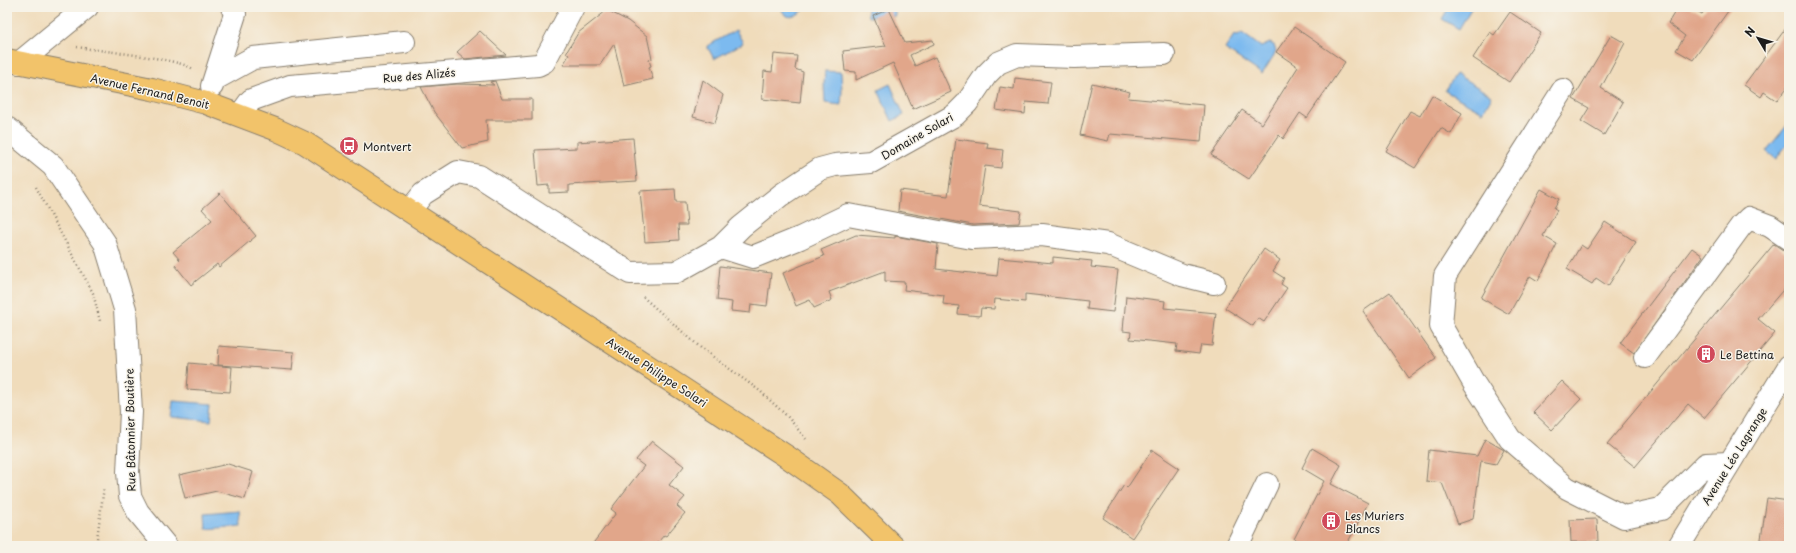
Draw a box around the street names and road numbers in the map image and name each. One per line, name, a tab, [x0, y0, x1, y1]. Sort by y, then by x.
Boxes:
street label: Rue des Alizés	[382, 63, 456, 87]
street label: Avenue Fernand Benoit	[89, 69, 212, 113]
street label: Domaine Solari	[878, 108, 956, 164]
street label: Avenue Philippe Solari	[603, 333, 711, 411]
street label: Rue Bâtonnier Boutière	[120, 368, 140, 492]
street label: Avenue Léo Lagrange	[1697, 404, 1771, 508]

